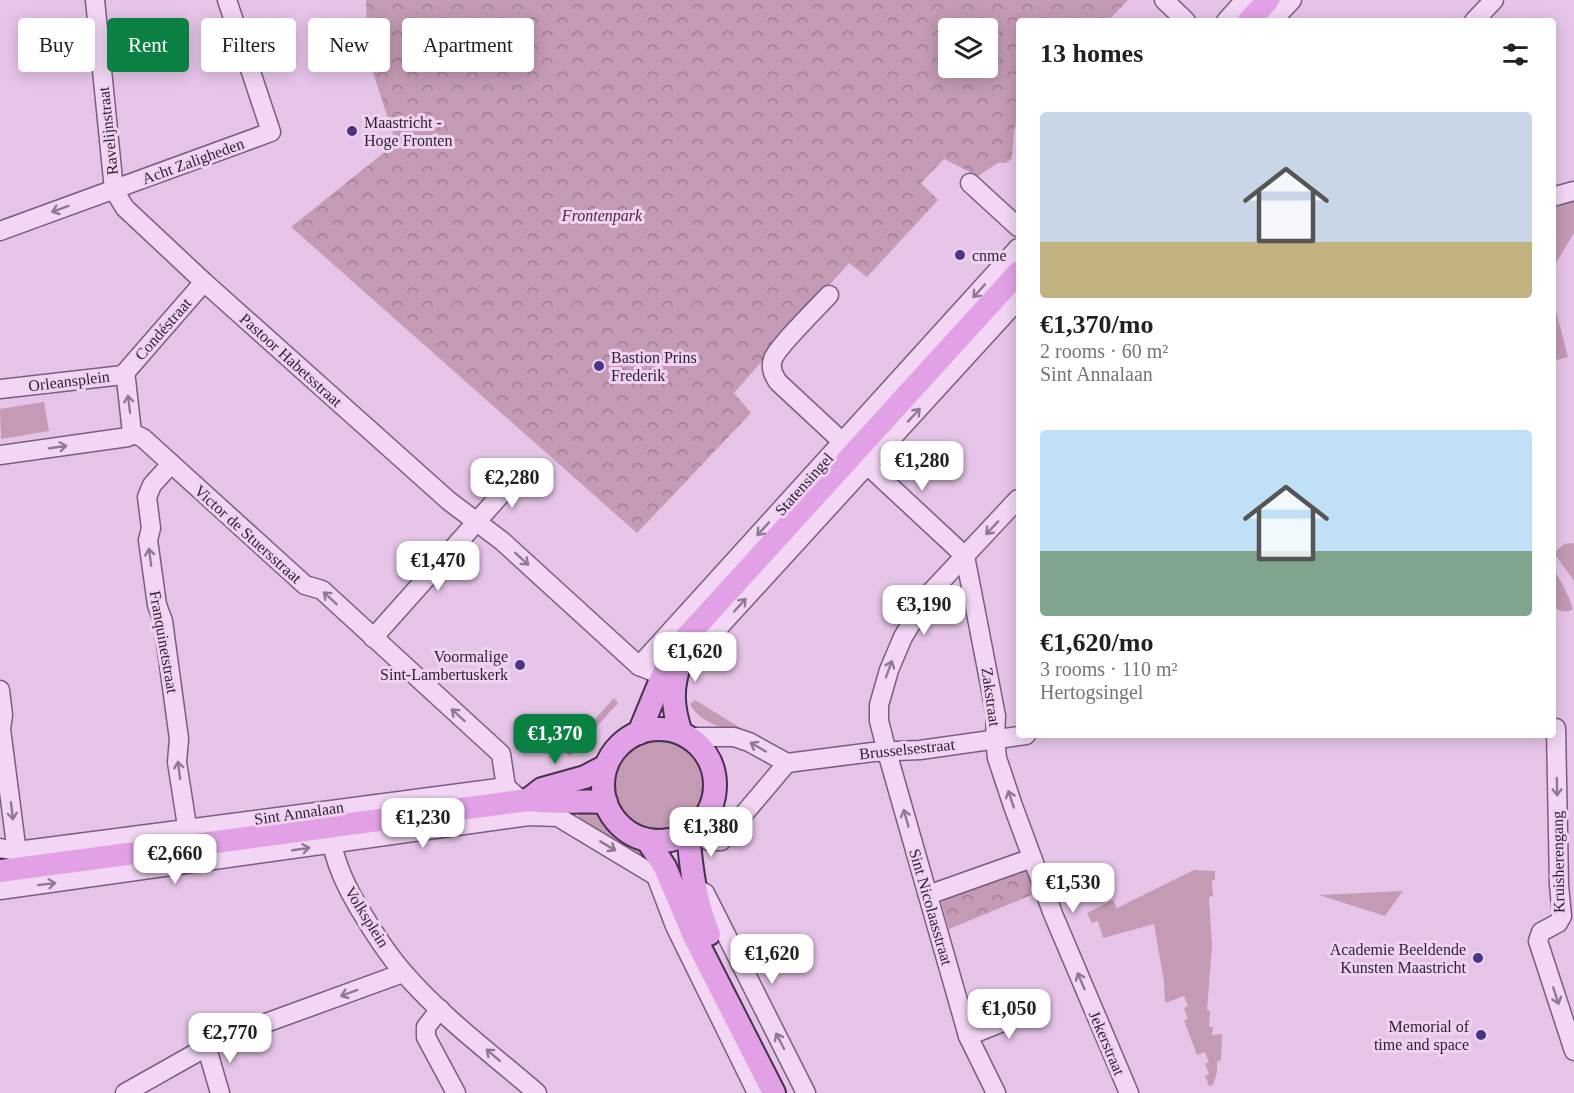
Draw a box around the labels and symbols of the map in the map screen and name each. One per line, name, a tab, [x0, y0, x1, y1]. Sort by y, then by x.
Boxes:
street label: Ravelijnstraat	[95, 85, 122, 176]
place label: Maastricht - Hoge Fronten	[364, 114, 452, 150]
marker: Maastricht - Hoge Fronten	[345, 124, 359, 138]
street label: Acht Zaligheden	[140, 135, 247, 188]
one-way arrow	[51, 205, 70, 216]
park label: Frontenpark	[561, 207, 643, 225]
place label: cnme	[972, 247, 1007, 264]
marker: cnme	[953, 248, 967, 262]
one-way arrow	[972, 284, 986, 299]
street label: Condéstraat	[132, 294, 195, 363]
street label: Pastoor Habetsstraat	[237, 310, 346, 411]
place label: Bastion Prins Frederik	[611, 349, 697, 384]
marker: Bastion Prins Frederik	[592, 359, 606, 373]
street label: Orleansplein	[27, 368, 111, 395]
one-way arrow	[124, 394, 135, 414]
one-way arrow	[907, 407, 921, 422]
pin: €1,280	[873, 441, 971, 492]
one-way arrow	[48, 442, 67, 453]
street label: Statensingel	[772, 449, 838, 519]
pin: €2,280	[463, 458, 561, 509]
street label: Victor de Stuersstraat	[191, 482, 305, 587]
one-way arrow	[985, 520, 999, 535]
one-way arrow	[756, 521, 770, 536]
pin: €1,470	[389, 541, 487, 592]
one-way arrow	[145, 548, 156, 568]
one-way arrow	[514, 552, 529, 566]
pin: €3,190	[875, 585, 973, 636]
street label: Franquinetstraat	[146, 589, 181, 695]
one-way arrow	[323, 591, 338, 605]
one-way arrow	[733, 598, 747, 613]
pin: €1,620	[646, 632, 744, 683]
place label: Voormalige Sint-Lambertuskerk	[380, 648, 508, 683]
marker: Voormalige Sint-Lambertuskerk	[513, 658, 527, 672]
one-way arrow	[885, 660, 896, 679]
street label: Zakstraat	[978, 666, 1004, 728]
one-way arrow	[451, 708, 466, 722]
pin: €1,370	[506, 714, 604, 765]
street label: Brusselsestraat	[858, 735, 956, 762]
one-way arrow	[750, 741, 767, 753]
one-way arrow	[173, 761, 184, 781]
one-way arrow	[1551, 776, 1563, 796]
one-way arrow	[1004, 790, 1015, 809]
street label: Sint Annalaan	[253, 798, 345, 828]
pin: €1,230	[374, 798, 472, 849]
one-way arrow	[7, 800, 18, 820]
pin: €1,380	[662, 807, 760, 858]
one-way arrow	[900, 809, 912, 828]
street label: Kruisherengang	[1549, 811, 1568, 913]
pin: €2,660	[126, 834, 224, 885]
one-way arrow	[599, 841, 616, 853]
one-way arrow	[291, 843, 310, 854]
street label: Sint Nicolaasstraat	[906, 847, 956, 968]
pin: €1,530	[1024, 863, 1122, 914]
one-way arrow	[37, 878, 57, 889]
street label: Volksplein	[341, 884, 392, 951]
pin: €1,620	[723, 934, 821, 985]
place label: Academie Beeldende Kunsten Maastricht	[1330, 941, 1467, 976]
marker: Academie Beeldende Kunsten Maastricht	[1471, 951, 1485, 965]
one-way arrow	[1075, 972, 1086, 991]
one-way arrow	[1551, 986, 1562, 1005]
one-way arrow	[340, 988, 358, 999]
pin: €1,050	[960, 989, 1058, 1040]
street label: Jekerstraat	[1086, 1008, 1128, 1078]
pin: €2,770	[181, 1013, 279, 1064]
place label: Memorial of time and space	[1374, 1018, 1470, 1054]
marker: Memorial of time and space	[1474, 1028, 1488, 1042]
one-way arrow	[773, 1032, 785, 1050]
one-way arrow	[486, 1048, 501, 1062]

